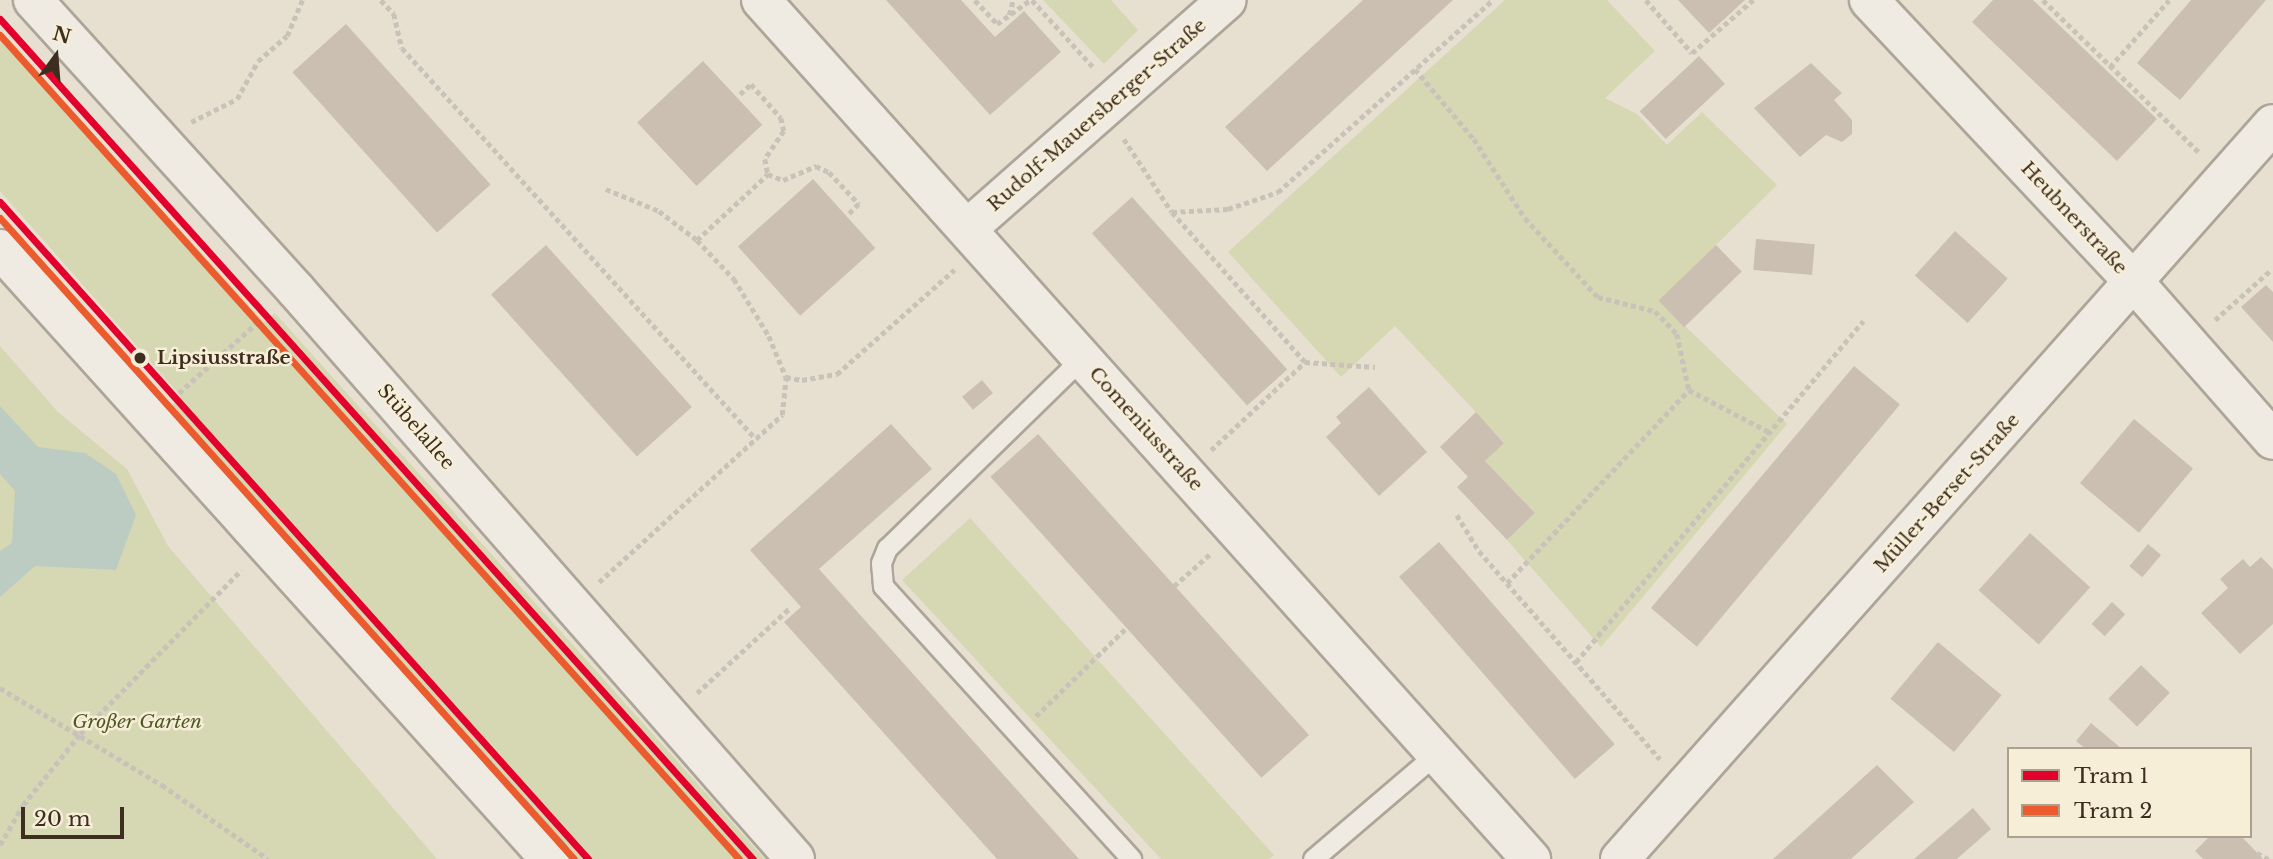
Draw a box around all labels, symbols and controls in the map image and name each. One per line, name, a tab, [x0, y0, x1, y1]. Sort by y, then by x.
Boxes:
street label: Rudolf-Mauersberger-Straße	[983, 14, 1211, 216]
north arrow	[21, 21, 91, 91]
text: N	[50, 22, 74, 49]
street label: Heubnerstraße	[2016, 157, 2132, 279]
marker: Lipsiusstraße	[129, 347, 151, 369]
place label: Lipsiusstraße	[157, 347, 291, 369]
street label: Comeniusstraße	[1084, 362, 1208, 496]
street label: Stübelallee	[373, 379, 459, 475]
street label: Müller-Berset-Straße	[1870, 409, 2024, 577]
park label: Großer Garten	[72, 711, 202, 733]
legend	[2007, 747, 2252, 838]
text: Tram 1	[2074, 763, 2149, 789]
scale bar	[24, 792, 128, 836]
text: Tram 2	[2074, 798, 2153, 824]
text: 20 m	[34, 806, 91, 832]

